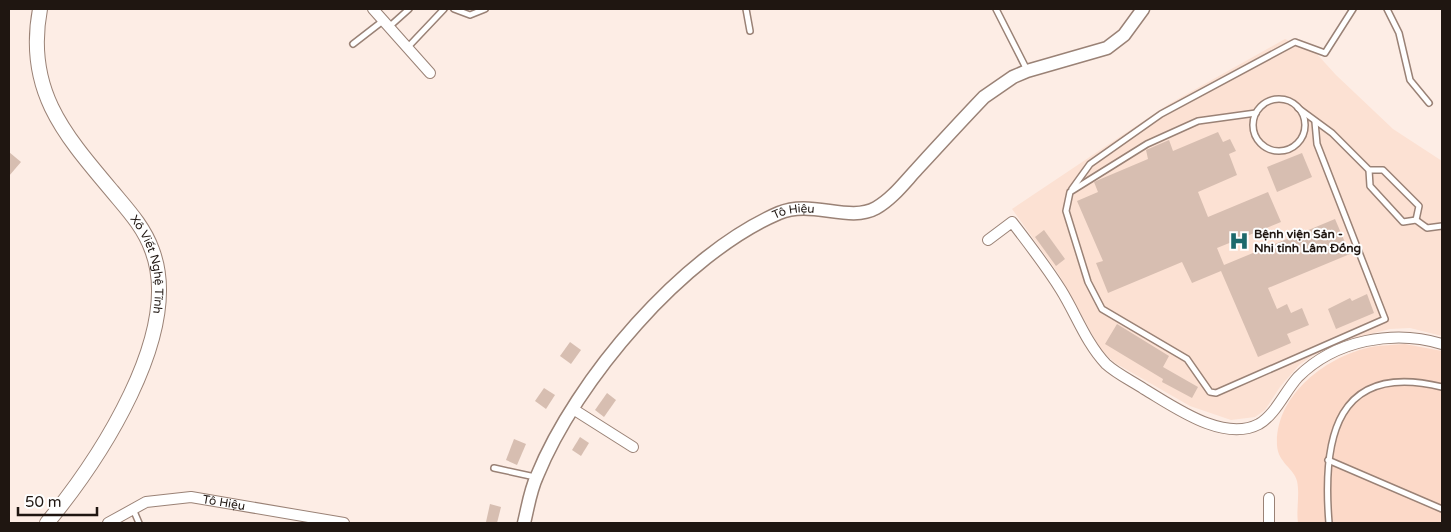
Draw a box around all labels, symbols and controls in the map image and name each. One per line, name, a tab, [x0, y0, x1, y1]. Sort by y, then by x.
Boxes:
street label: Tô Hiệu	[770, 201, 815, 222]
street label: Xô Viết Nghệ Tĩnh	[127, 212, 166, 315]
place label: Bệnh viện Sản - Nhi tỉnh Lâm Đồng	[1254, 227, 1361, 256]
hospital icon: Bệnh viện Sản - Nhi tỉnh Lâm Đồng	[1228, 230, 1250, 252]
scale bar	[18, 484, 96, 516]
street label: Tô Hiệu	[201, 492, 246, 513]
text: 50 m	[25, 493, 62, 511]

